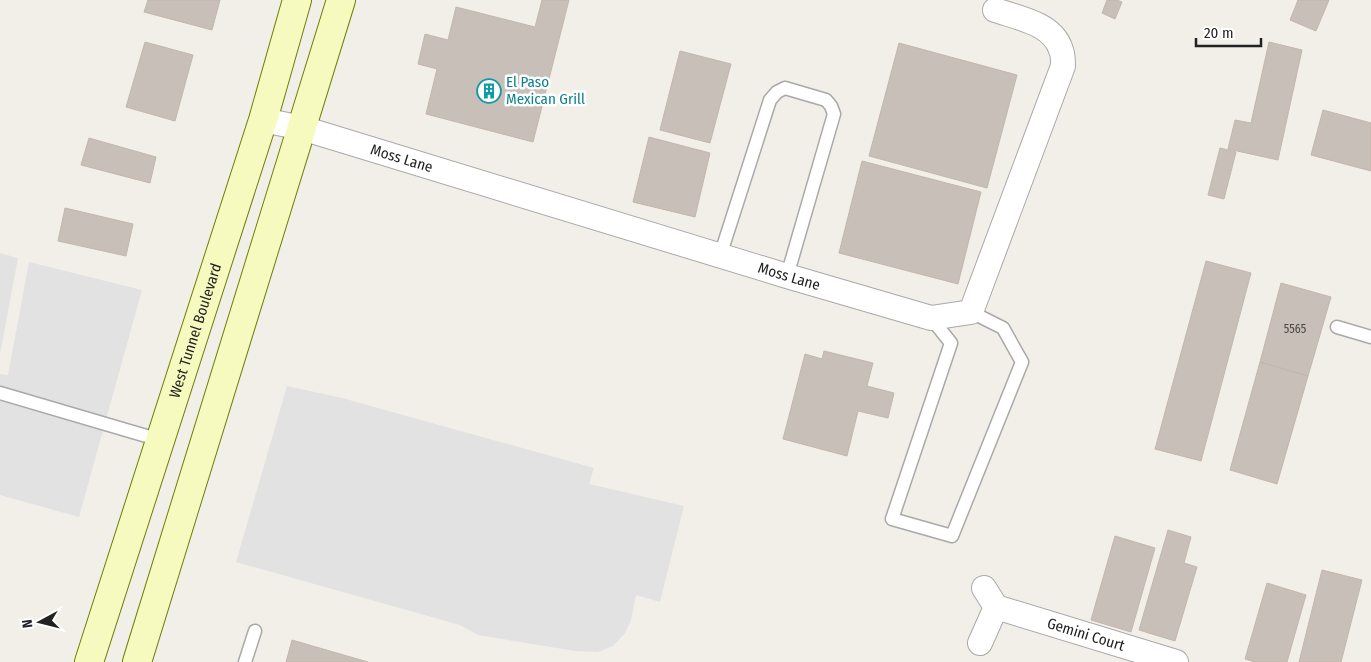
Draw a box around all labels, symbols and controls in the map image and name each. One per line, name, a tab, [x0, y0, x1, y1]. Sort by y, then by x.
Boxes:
scale bar	[1196, 15, 1261, 47]
text: 20 m	[1204, 24, 1234, 42]
place label: El Paso Mexican Grill	[506, 73, 585, 108]
building icon: El Paso Mexican Grill	[476, 78, 502, 104]
street label: Moss Lane	[368, 140, 435, 176]
street label: Moss Lane	[756, 259, 822, 294]
street label: West Tunnel Boulevard	[165, 261, 225, 400]
house number: 5565	[1284, 322, 1307, 336]
north arrow	[15, 597, 65, 647]
street label: Gemini Court	[1045, 614, 1127, 655]
text: N	[19, 618, 37, 629]

